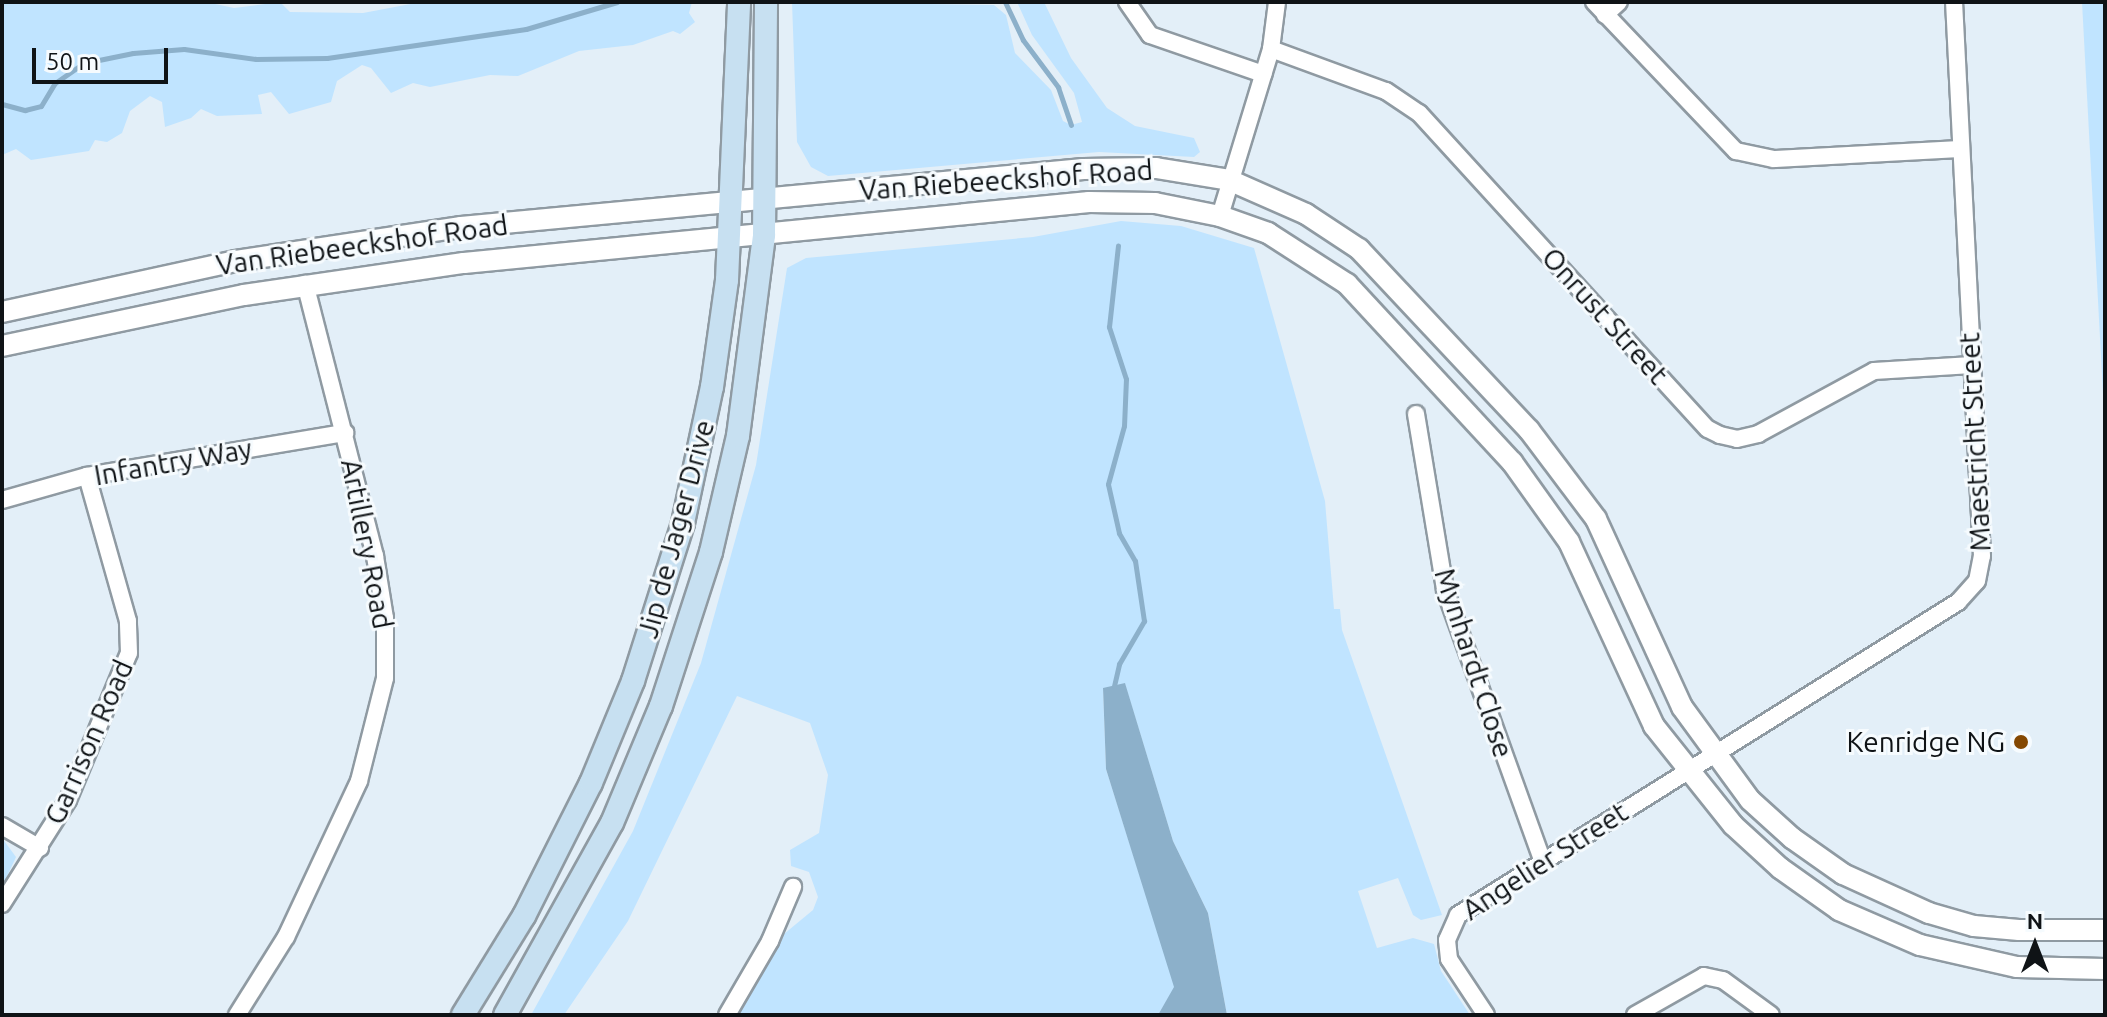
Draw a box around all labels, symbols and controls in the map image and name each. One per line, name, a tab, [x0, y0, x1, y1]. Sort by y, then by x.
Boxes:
scale bar	[36, 32, 172, 82]
text: 50 m	[46, 48, 99, 75]
street label: Van Riebeeckshof Road	[858, 153, 1154, 207]
street label: Van Riebeeckshof Road	[214, 208, 510, 282]
street label: Onrust Street	[1535, 241, 1675, 391]
street label: Maestricht Street	[1952, 332, 1998, 552]
street label: Jip de Jager Drive	[631, 416, 721, 642]
street label: Infantry Way	[92, 432, 254, 492]
street label: Artillery Road	[334, 456, 400, 632]
street label: Mynhardt Close	[1428, 564, 1520, 762]
street label: Garrison Road	[38, 655, 140, 829]
place label: Kenridge NG	[1847, 725, 2005, 759]
marker: Kenridge NG	[2012, 733, 2030, 751]
street label: Angelier Street	[1456, 795, 1634, 927]
north arrow	[1995, 905, 2075, 985]
text: N	[2027, 908, 2043, 933]

